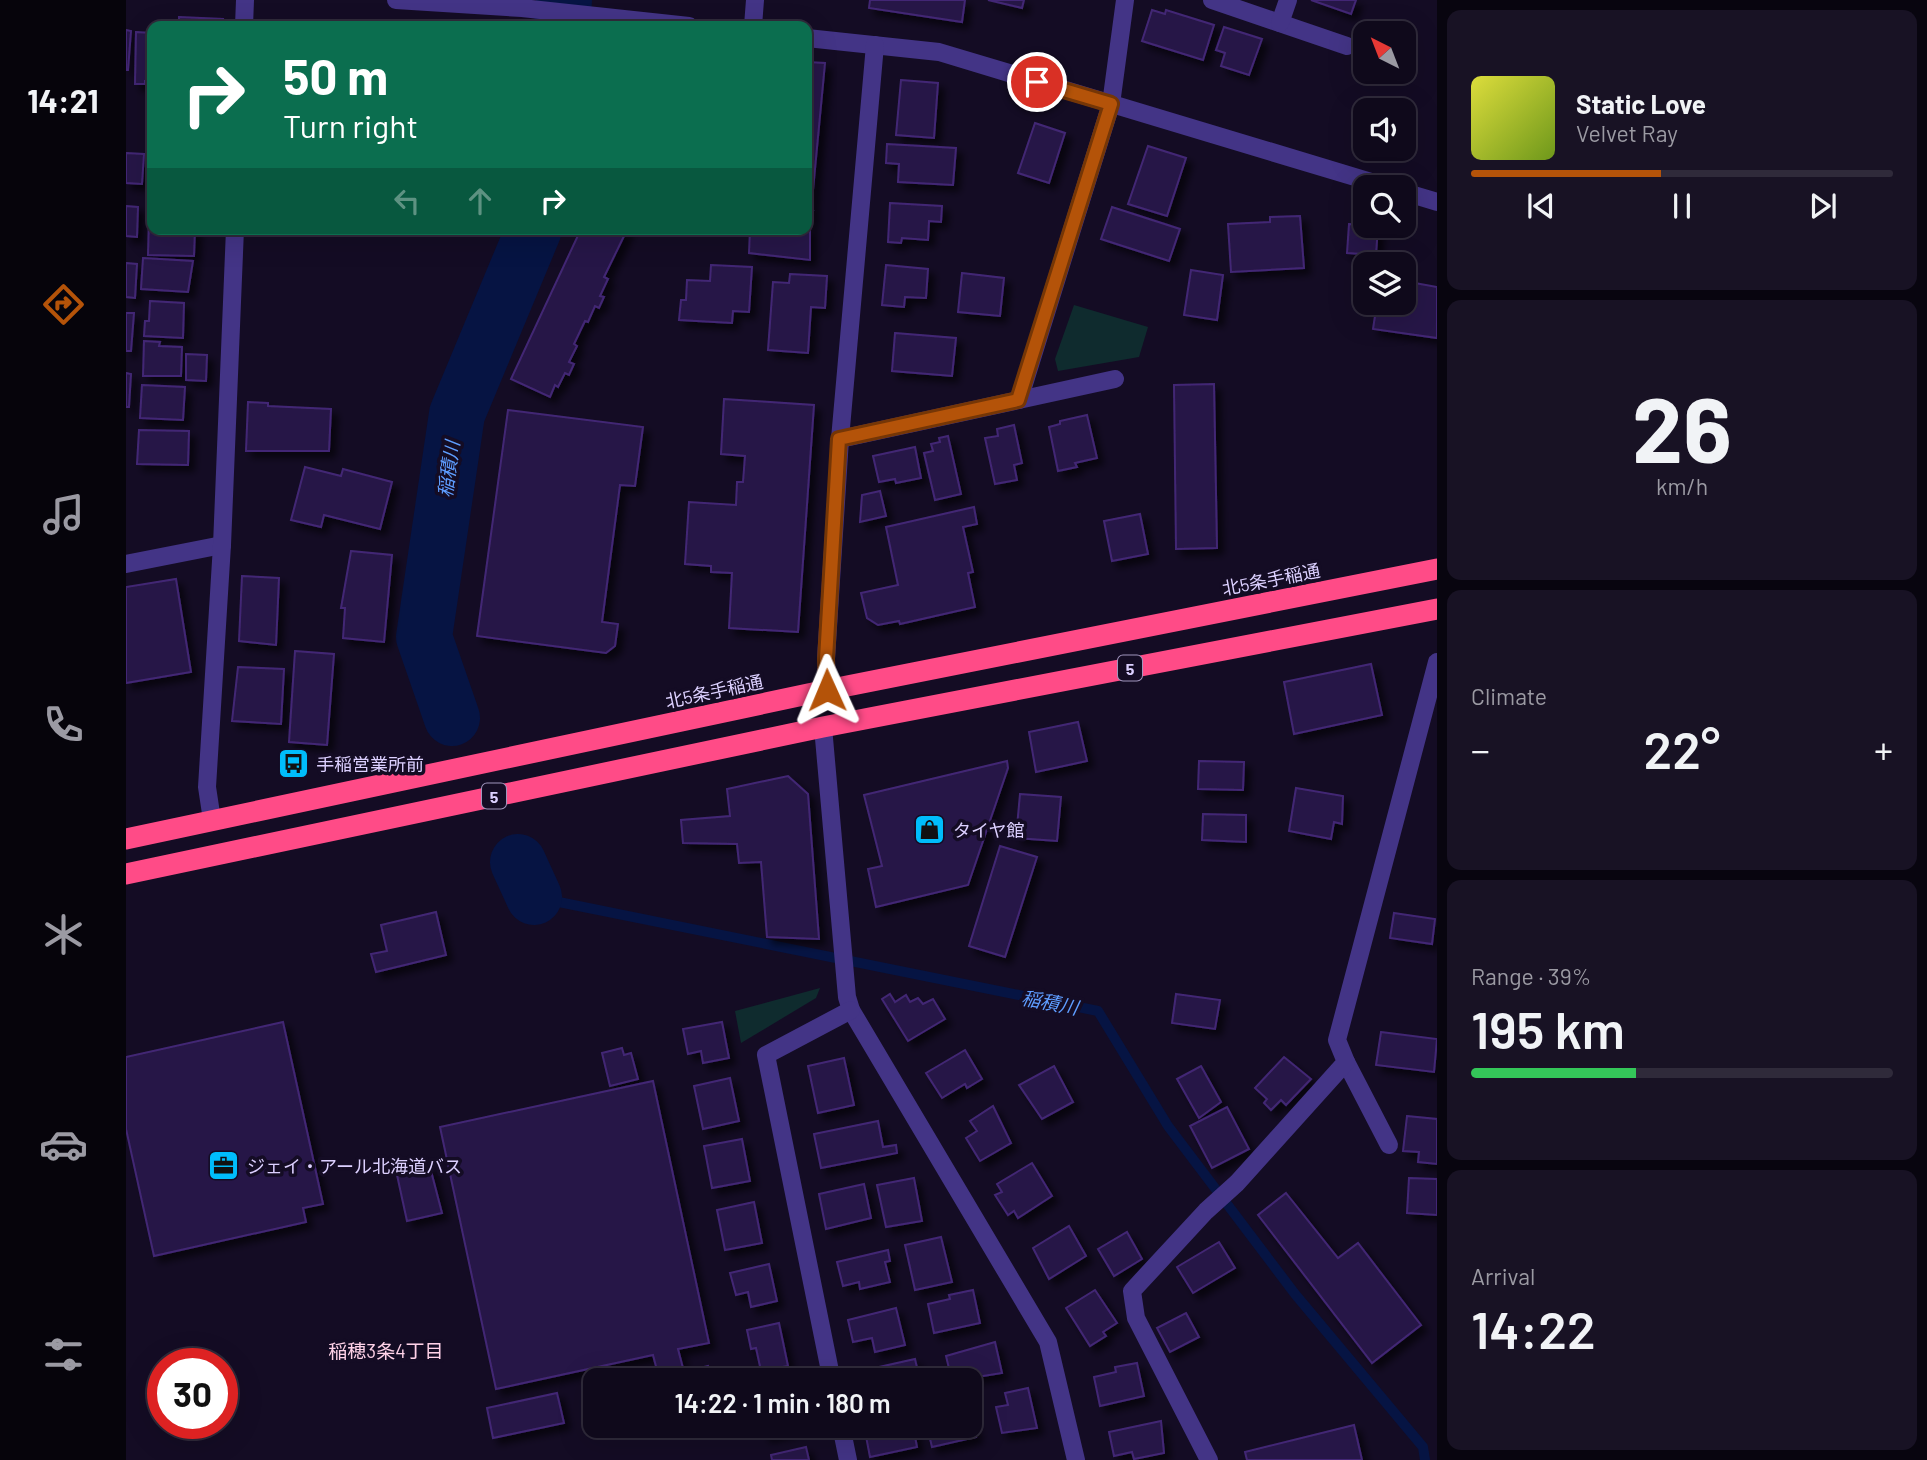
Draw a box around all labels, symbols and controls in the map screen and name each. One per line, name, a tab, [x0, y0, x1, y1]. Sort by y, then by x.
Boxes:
north arrow	[1353, 21, 1416, 84]
map controls	[1353, 21, 1416, 315]
text: 50 m	[283, 46, 388, 105]
icon: right	[168, 49, 259, 140]
pin	[1007, 52, 1067, 112]
icon: arrive	[1018, 63, 1056, 101]
text: 14:21	[27, 81, 99, 119]
text: Static Love	[1576, 88, 1706, 119]
button: sound	[1353, 98, 1416, 161]
text: Turn right	[283, 106, 418, 144]
text: Velvet Ray	[1576, 119, 1678, 147]
button: search	[1353, 175, 1416, 238]
icon: left	[388, 182, 426, 220]
icon: ahead	[461, 182, 499, 220]
icon: right	[534, 182, 572, 220]
icon: previous	[1522, 187, 1560, 225]
icon: pause	[1663, 187, 1701, 225]
icon: next	[1804, 187, 1842, 225]
button: layers	[1353, 252, 1416, 315]
icon: directions	[39, 280, 88, 329]
text: 26	[1632, 372, 1732, 481]
water label: 稲積川	[433, 437, 464, 499]
text: km/h	[1656, 472, 1708, 500]
icon: music	[39, 490, 88, 539]
street label: 北5条手稲通	[1220, 559, 1322, 599]
position arrow	[790, 653, 864, 727]
road number: 5	[1118, 656, 1142, 680]
street label: 北5条手稲通	[663, 670, 765, 712]
text: Climate	[1471, 682, 1547, 710]
icon: phone	[39, 700, 88, 749]
text: 22°	[1644, 717, 1720, 779]
text: −	[1471, 726, 1490, 772]
text: +	[1874, 726, 1893, 772]
bus stop icon: 手稲営業所前	[276, 747, 310, 781]
place label: 手稲営業所前	[316, 753, 424, 775]
road number: 5	[482, 783, 506, 808]
shop icon: タイヤ館	[913, 813, 947, 847]
place label: タイヤ館	[953, 819, 1024, 841]
icon: climate	[39, 910, 88, 959]
text: Range · 39%	[1471, 962, 1591, 990]
water label: 稲積川	[1020, 985, 1082, 1019]
text: 195 km	[1471, 997, 1625, 1059]
icon: car	[39, 1120, 88, 1169]
office icon: ジェイ・アール北海道バス	[207, 1149, 241, 1183]
place label: ジェイ・アール北海道バス	[247, 1155, 462, 1177]
text: Arrival	[1471, 1262, 1535, 1290]
text: 14:22	[1471, 1297, 1596, 1359]
icon: filters	[39, 1330, 88, 1379]
district label: 稲穂3条4丁目	[328, 1339, 444, 1362]
speed limit sign: 30	[147, 1348, 238, 1439]
text: 14:22 · 1 min · 180 m	[674, 1387, 891, 1418]

